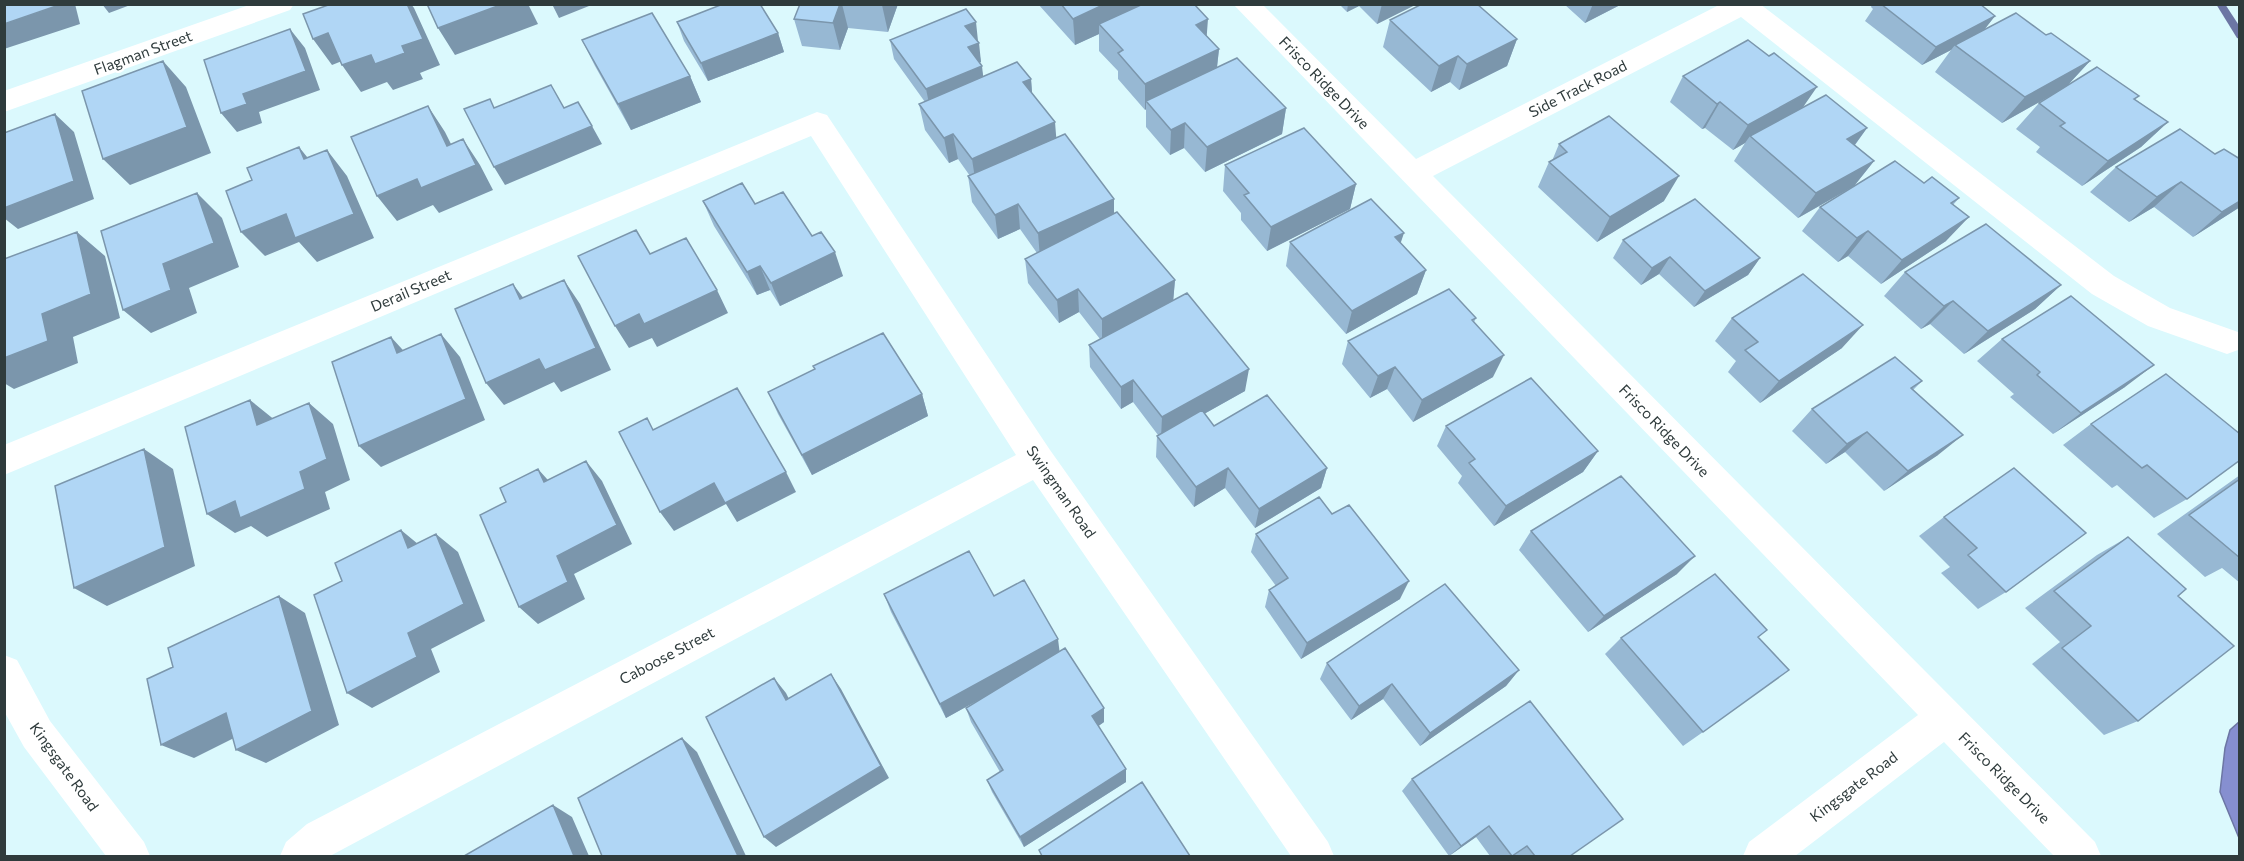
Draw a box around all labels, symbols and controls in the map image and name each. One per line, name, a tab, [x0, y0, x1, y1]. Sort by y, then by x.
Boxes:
street label: Flagman Street	[91, 26, 194, 78]
street label: Frisco Ridge Drive	[1276, 32, 1374, 132]
street label: Side Track Road	[1526, 56, 1630, 121]
street label: Derail Street	[368, 265, 454, 315]
street label: Frisco Ridge Drive	[1616, 380, 1714, 480]
street label: Swingman Road	[1023, 442, 1100, 541]
street label: Caboose Street	[616, 623, 717, 688]
street label: Kingsgate Road	[27, 719, 103, 814]
street label: Frisco Ridge Drive	[1955, 728, 2054, 827]
street label: Kingsgate Road	[1806, 747, 1901, 825]

